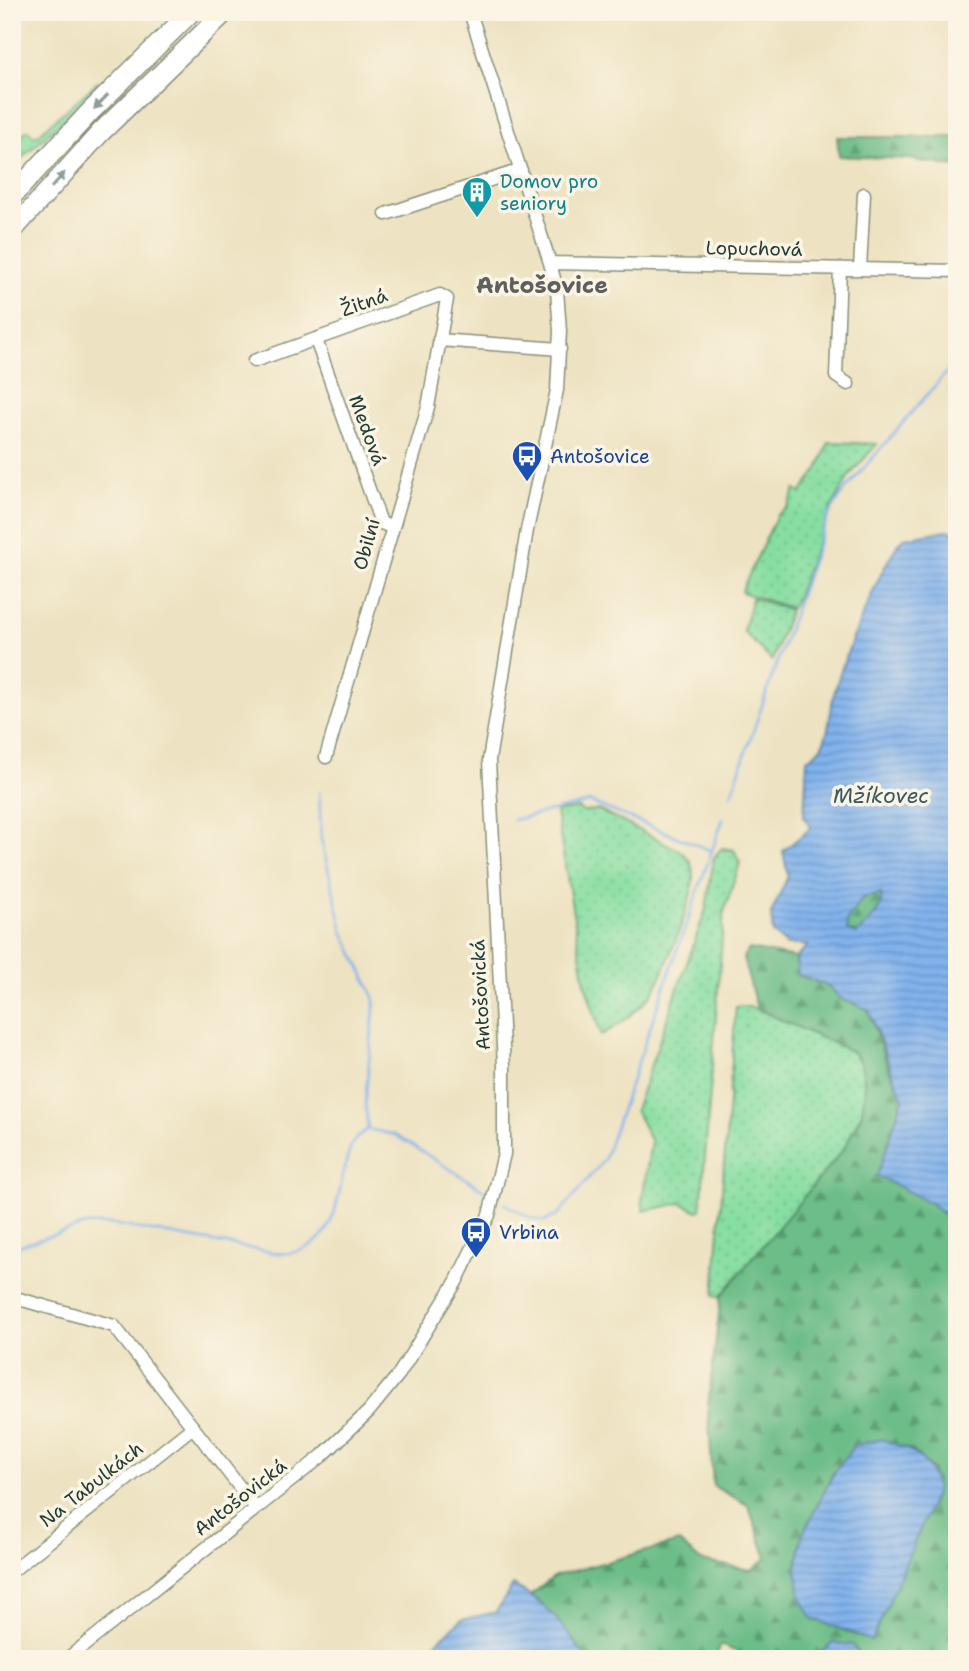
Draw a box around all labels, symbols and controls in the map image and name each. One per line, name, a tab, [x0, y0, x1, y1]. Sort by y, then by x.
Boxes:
one-way arrow	[92, 93, 109, 110]
place label: Domov pro seniory	[500, 169, 598, 216]
one-way arrow	[49, 172, 65, 189]
building icon: Domov pro seniory	[460, 175, 494, 219]
street label: Lopuchová	[705, 235, 803, 262]
district label: Antošovice	[476, 270, 608, 300]
street label: Žitná	[337, 282, 391, 322]
street label: Medová	[343, 391, 392, 469]
bus stop icon: Antošovice	[510, 439, 544, 483]
place label: Antošovice	[550, 444, 650, 469]
street label: Obilní	[347, 515, 386, 573]
water label: Mžíkovec	[833, 782, 929, 810]
street label: Antošovická	[465, 939, 496, 1051]
bus stop icon: Vrbina	[459, 1215, 493, 1259]
place label: Vrbina	[499, 1220, 559, 1245]
street label: Na Tabulkách	[34, 1436, 148, 1533]
street label: Antošovická	[189, 1453, 292, 1541]

